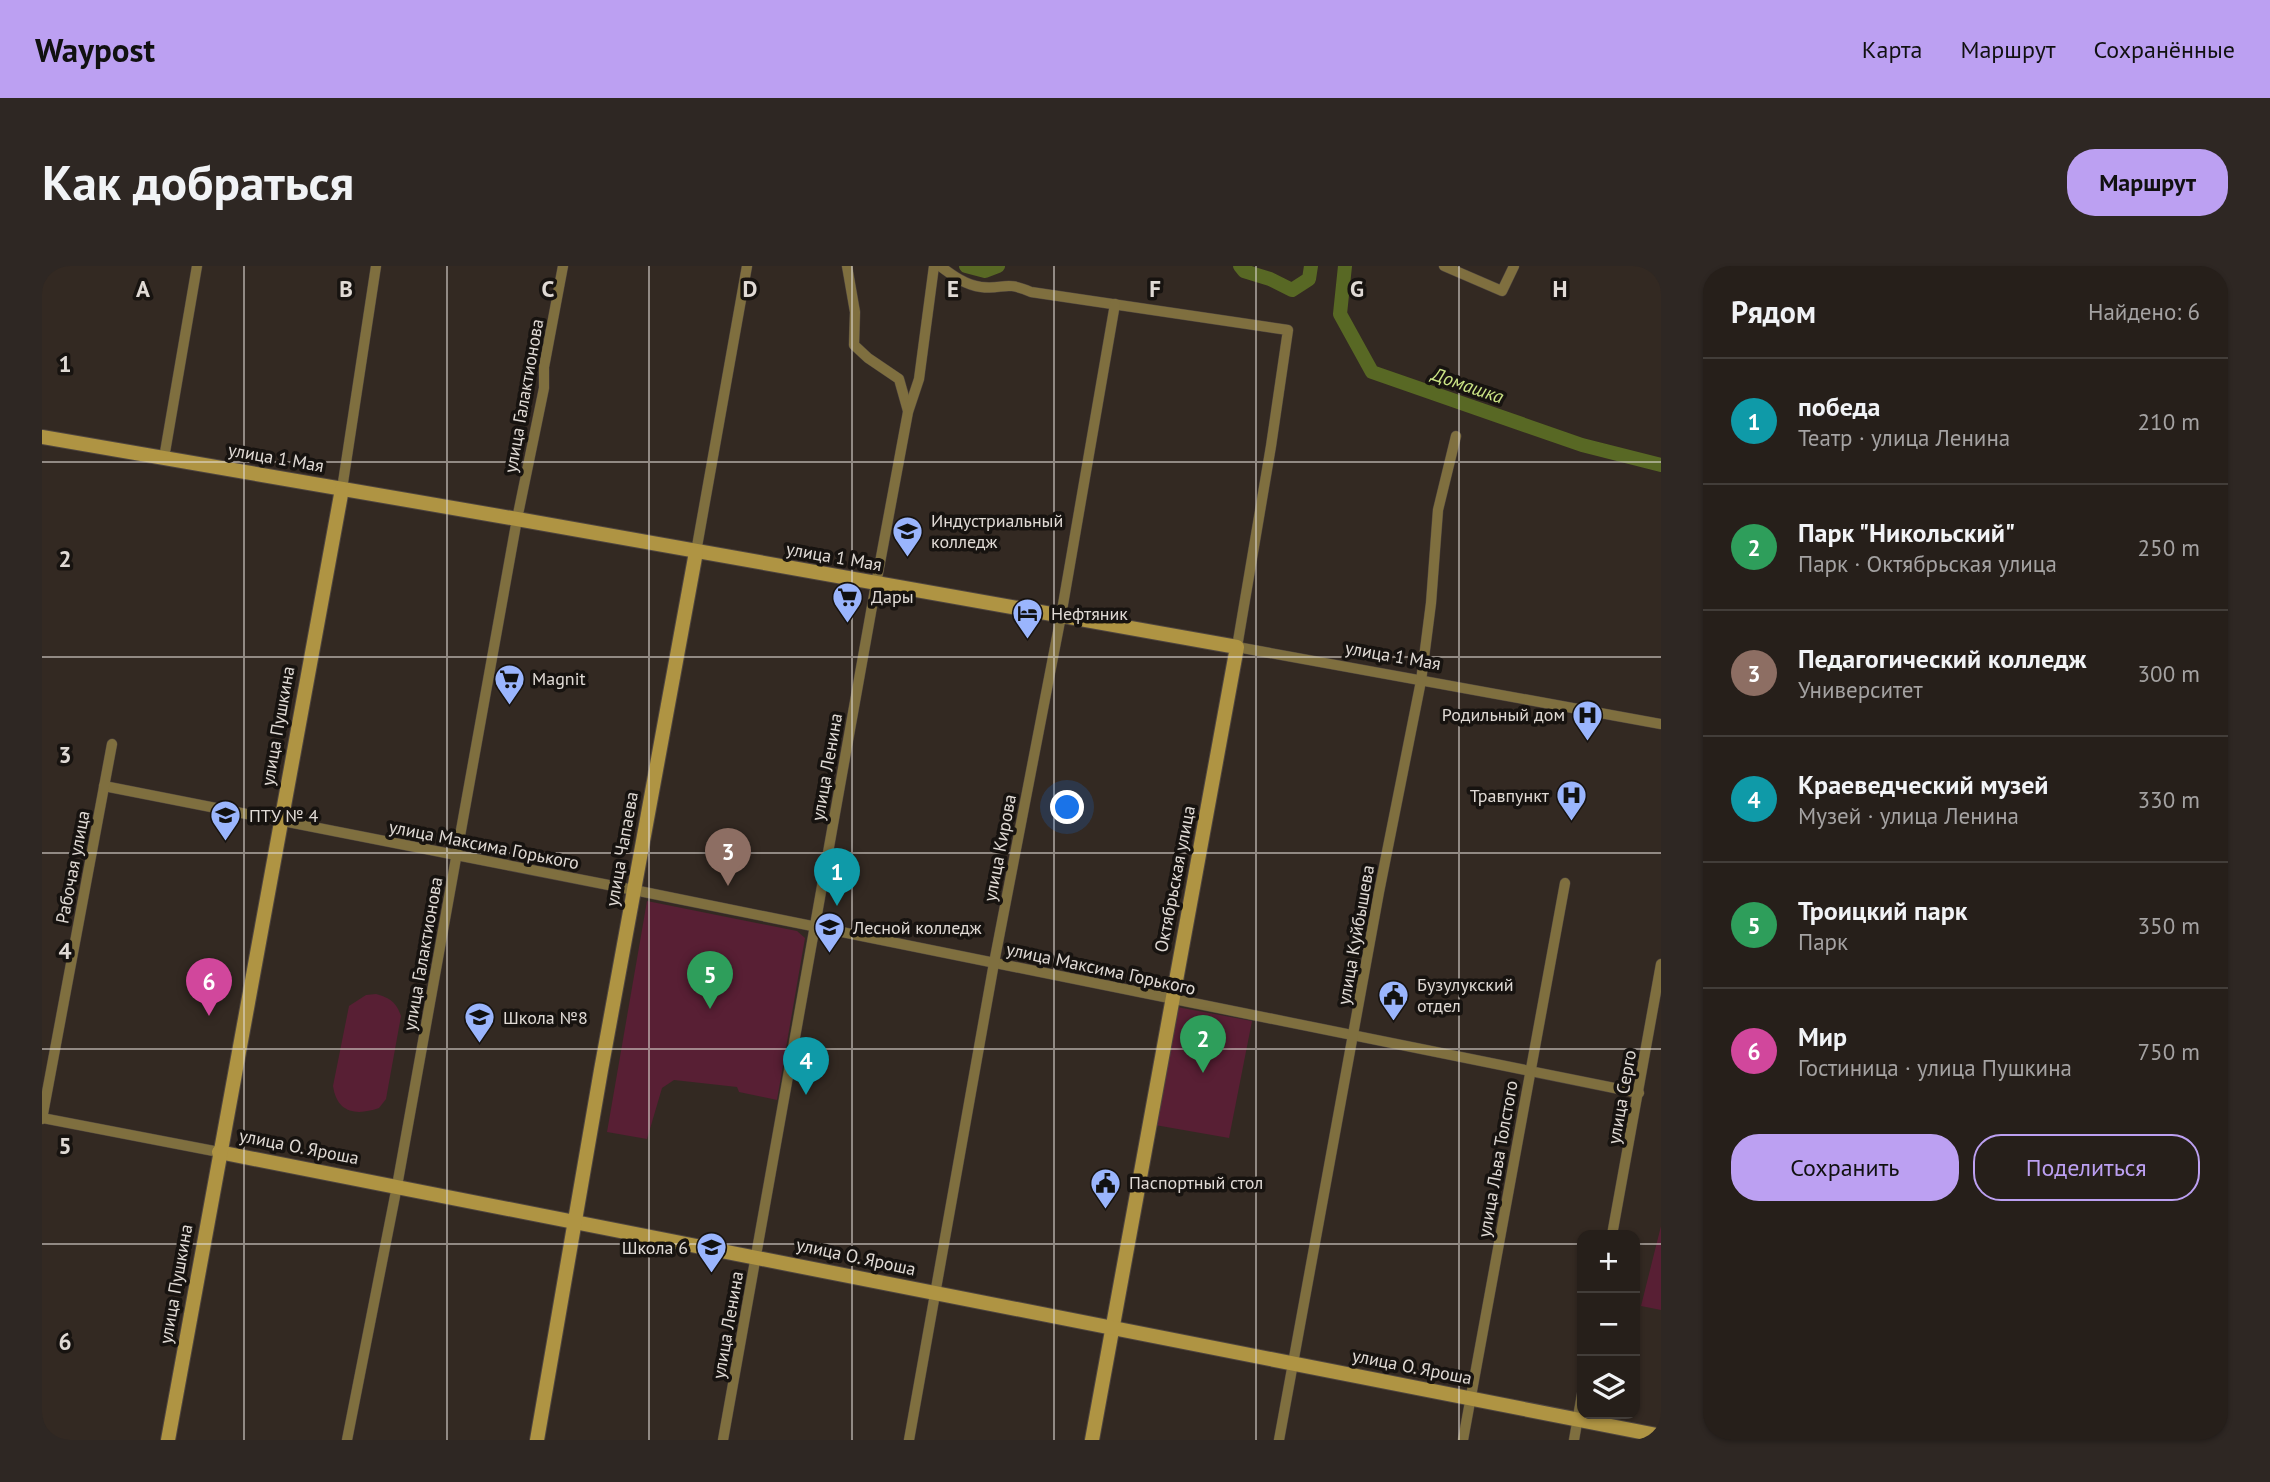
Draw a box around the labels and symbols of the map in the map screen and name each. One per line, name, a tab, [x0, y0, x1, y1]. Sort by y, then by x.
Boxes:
text: A	[136, 274, 150, 303]
text: B	[339, 274, 353, 303]
text: C	[542, 274, 555, 303]
text: D	[743, 274, 757, 303]
text: E	[947, 274, 959, 303]
text: F	[1149, 274, 1161, 303]
text: G	[1350, 274, 1364, 303]
text: H	[1553, 274, 1567, 303]
street label: улица Галактионова	[499, 317, 548, 475]
text: 1	[58, 349, 72, 378]
water label: Домашка	[1427, 361, 1508, 409]
street label: улица 1 Мая	[226, 438, 326, 477]
place label: Индустриальный колледж	[931, 509, 1063, 553]
school or university icon: Индустриальный колледж	[891, 514, 925, 558]
street label: улица 1 Мая	[784, 537, 884, 576]
text: 2	[58, 544, 72, 573]
supermarket icon: Дары	[831, 580, 865, 624]
place label: Дары	[871, 585, 914, 608]
hotel icon: Нефтяник	[1011, 597, 1045, 641]
place label: Нефтяник	[1051, 602, 1128, 625]
street label: улица 1 Мая	[1343, 636, 1443, 675]
supermarket icon: Magnit	[492, 662, 526, 706]
street label: улица Пушкина	[256, 664, 299, 788]
place label: Magnit	[532, 667, 586, 690]
hospital icon: Родильный дом	[1571, 698, 1605, 742]
place label: Родильный дом	[1442, 703, 1565, 726]
street label: улица Ленина	[806, 711, 847, 823]
text: 3	[58, 740, 72, 769]
hospital icon: Травпункт	[1555, 779, 1589, 823]
place label: Травпункт	[1470, 784, 1550, 807]
street label: улица Чапаева	[600, 790, 643, 908]
your location	[1050, 790, 1084, 824]
street label: улица Кирова	[978, 792, 1021, 903]
school or university icon: ПТУ № 4	[209, 799, 243, 843]
place label: ПТУ № 4	[249, 804, 318, 827]
street label: Октябрьская улица	[1149, 804, 1200, 954]
street label: Рабочая улица	[50, 808, 95, 925]
street label: улица Максима Горького	[387, 815, 581, 874]
pin: 3	[705, 828, 751, 886]
pin: 1	[814, 848, 860, 906]
street label: улица Куйбышева	[1332, 863, 1379, 1007]
street label: улица Галактионова	[398, 875, 447, 1033]
school or university icon: Лесной колледж	[813, 911, 847, 955]
place label: Лесной колледж	[852, 916, 982, 939]
text: 4	[58, 936, 72, 965]
street label: улица Максима Горького	[1004, 937, 1198, 1000]
pin: 5	[687, 951, 733, 1009]
pin: 6	[186, 958, 232, 1016]
place label: Бузулукский отдел	[1417, 973, 1514, 1017]
public building icon: Бузулукский отдел	[1377, 978, 1411, 1022]
school or university icon: Школа №8	[463, 1001, 497, 1045]
place label: Школа №8	[503, 1006, 588, 1029]
pin: 2	[1180, 1015, 1226, 1073]
pin: 4	[783, 1037, 829, 1095]
street label: улица Серго	[1602, 1048, 1641, 1146]
street label: улица Льва Толстого	[1472, 1079, 1523, 1239]
street label: улица О. Яроша	[237, 1124, 361, 1169]
text: 5	[58, 1131, 72, 1160]
public building icon: Паспортный стол	[1089, 1166, 1123, 1210]
place label: Паспортный стол	[1129, 1171, 1263, 1194]
street label: улица Пушкина	[154, 1222, 197, 1346]
school or university icon: Школа 6	[694, 1231, 728, 1275]
street label: улица О. Яроша	[794, 1233, 918, 1280]
place label: Школа 6	[622, 1236, 688, 1259]
street label: улица Ленина	[707, 1269, 748, 1381]
text: 6	[58, 1327, 72, 1356]
street label: улица О. Яроша	[1350, 1344, 1474, 1389]

